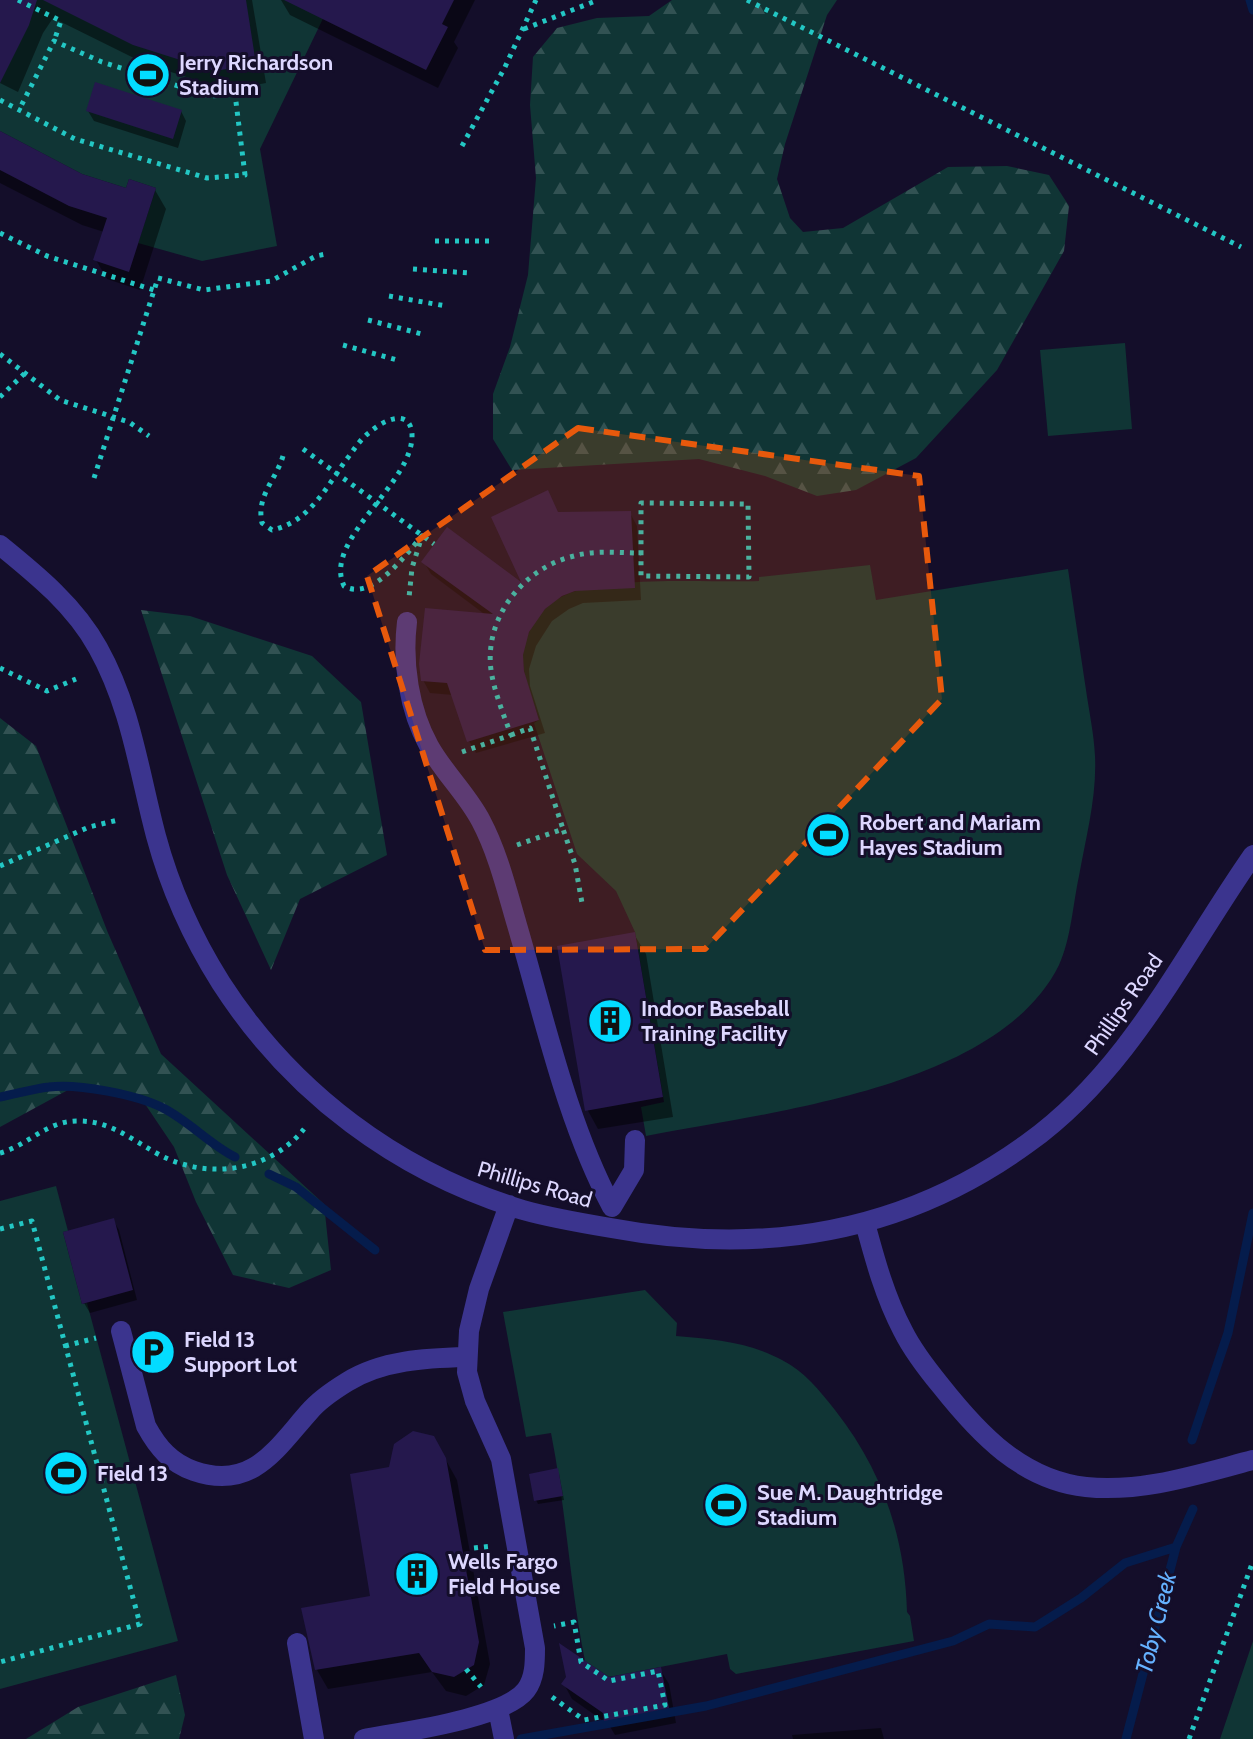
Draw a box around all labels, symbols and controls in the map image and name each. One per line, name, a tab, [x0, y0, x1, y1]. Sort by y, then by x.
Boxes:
place label: Jerry Richardson Stadium	[178, 49, 333, 101]
sports icon: Jerry Richardson Stadium	[124, 51, 172, 99]
place label: Robert and Mariam Hayes Stadium	[859, 809, 1041, 861]
sports icon: Robert and Mariam Hayes Stadium	[804, 811, 852, 859]
street label: Phillips Road	[1078, 948, 1168, 1060]
place label: Indoor Baseball Training Facility	[641, 995, 790, 1047]
building icon: Indoor Baseball Training Facility	[586, 997, 634, 1045]
street label: Phillips Road	[474, 1155, 595, 1214]
place label: Field 13 Support Lot	[184, 1326, 298, 1378]
parking icon: Field 13 Support Lot	[129, 1328, 177, 1376]
sports icon: Field 13	[42, 1449, 90, 1497]
place label: Field 13	[97, 1460, 168, 1487]
place label: Sue M. Daughtridge Stadium	[757, 1479, 943, 1531]
sports icon: Sue M. Daughtridge Stadium	[702, 1481, 750, 1529]
place label: Wells Fargo Field House	[448, 1548, 560, 1600]
building icon: Wells Fargo Field House	[393, 1550, 441, 1598]
water label: Toby Creek	[1129, 1568, 1182, 1677]

